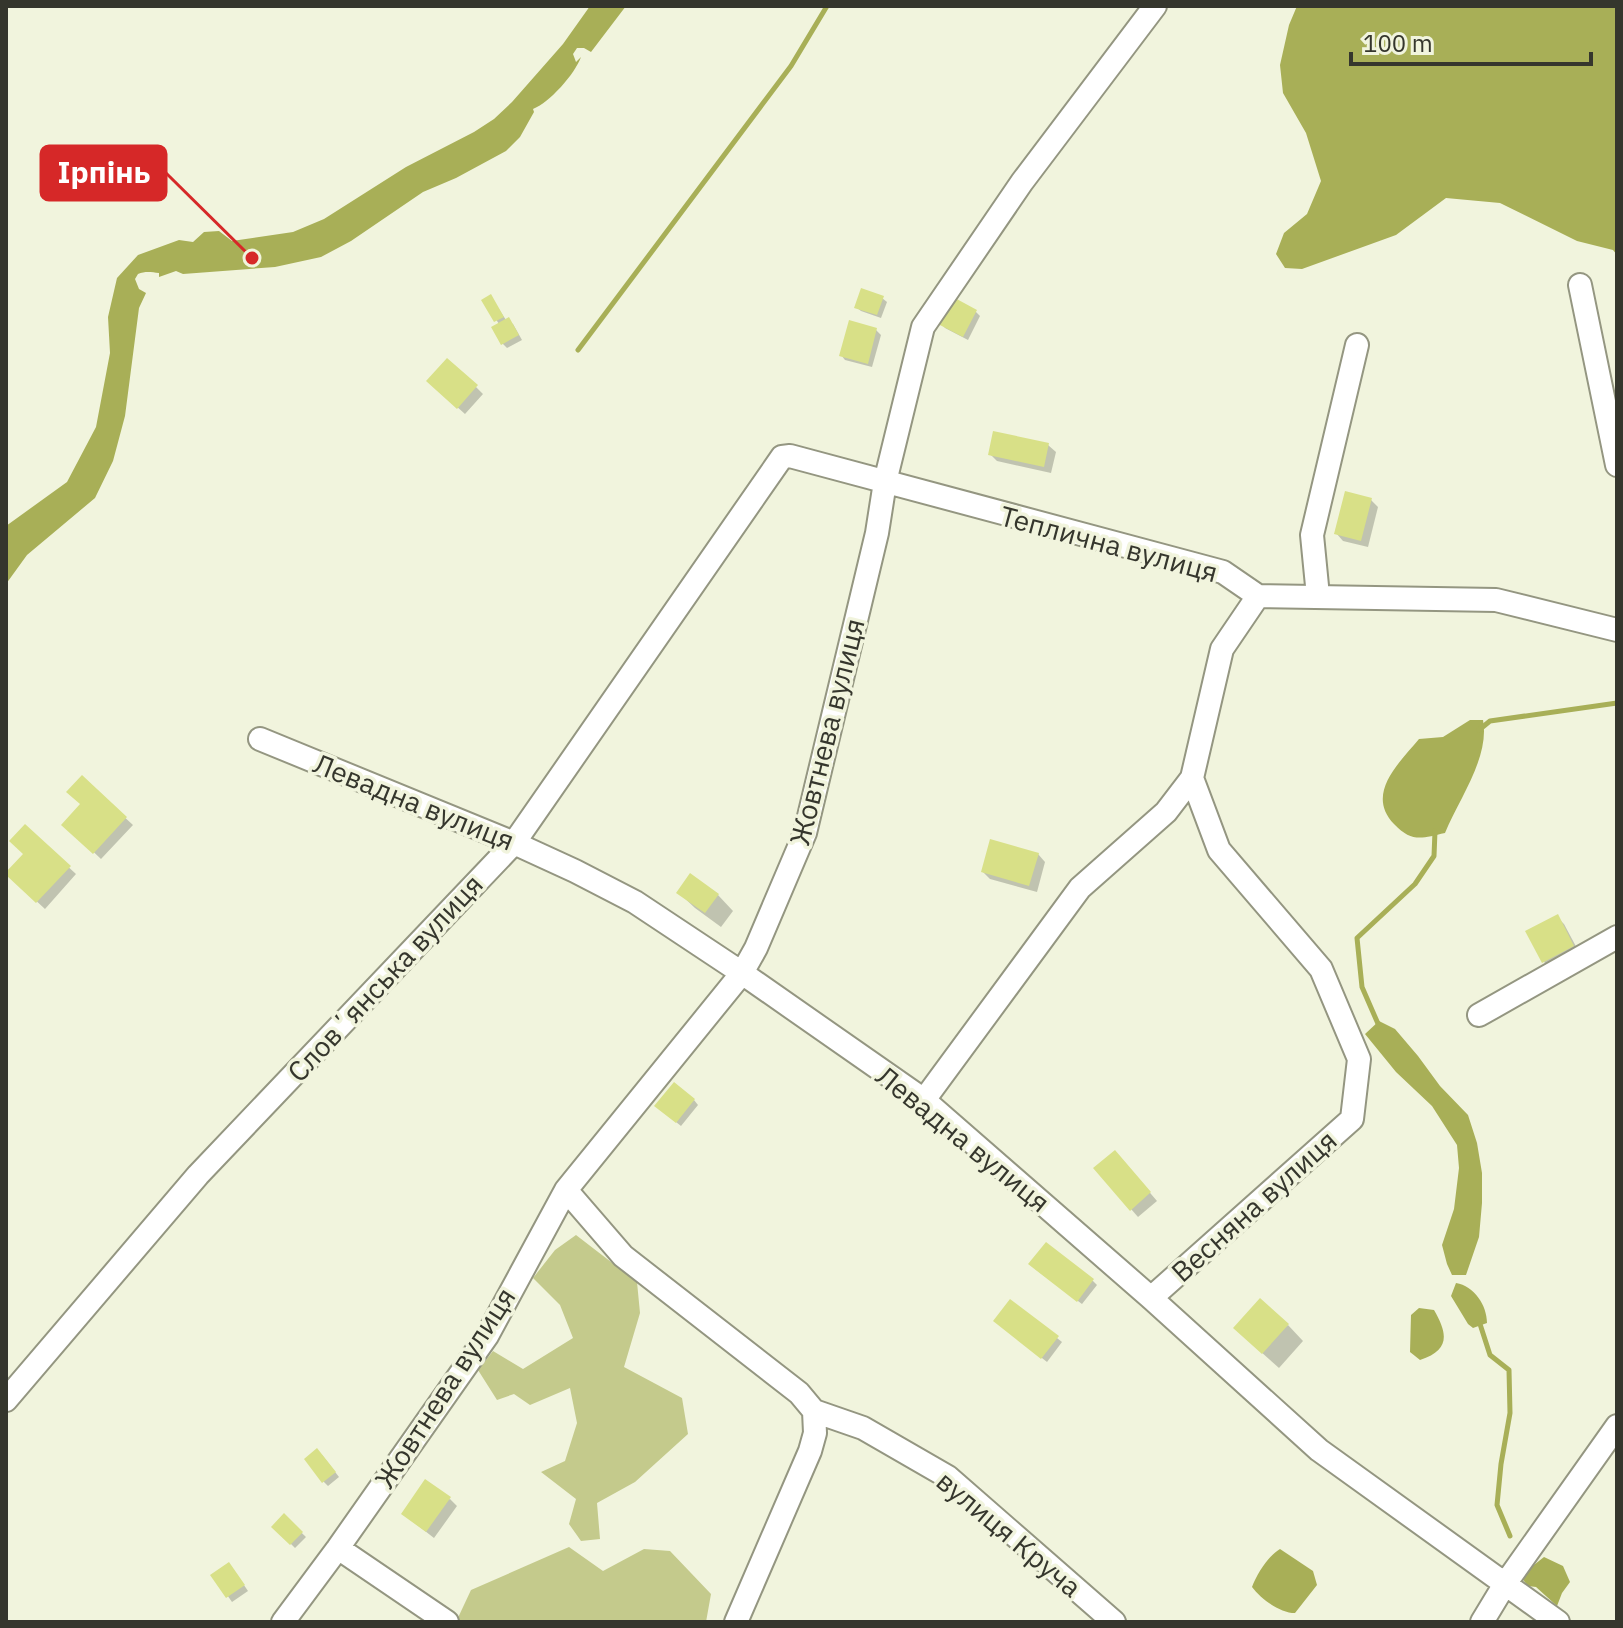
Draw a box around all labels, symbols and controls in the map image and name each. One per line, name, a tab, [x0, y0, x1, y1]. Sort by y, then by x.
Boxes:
scale bar	[1351, 16, 1591, 66]
text: 100 m	[1363, 27, 1433, 59]
callout: Ірпінь	[41, 146, 166, 200]
text: Ірпінь	[58, 152, 151, 191]
street label: Теплична вулиця	[996, 497, 1222, 590]
street label: Жовтнева вулиця	[780, 614, 873, 849]
street label: Левадна вулиця	[308, 744, 520, 859]
street label: Словʼянська вулиця	[279, 866, 491, 1089]
street label: Левадна вулиця	[869, 1057, 1058, 1220]
street label: Весняна вулиця	[1163, 1122, 1344, 1290]
street label: Жовтнева вулиця	[366, 1280, 523, 1495]
street label: вулиця Круча	[929, 1462, 1090, 1605]

